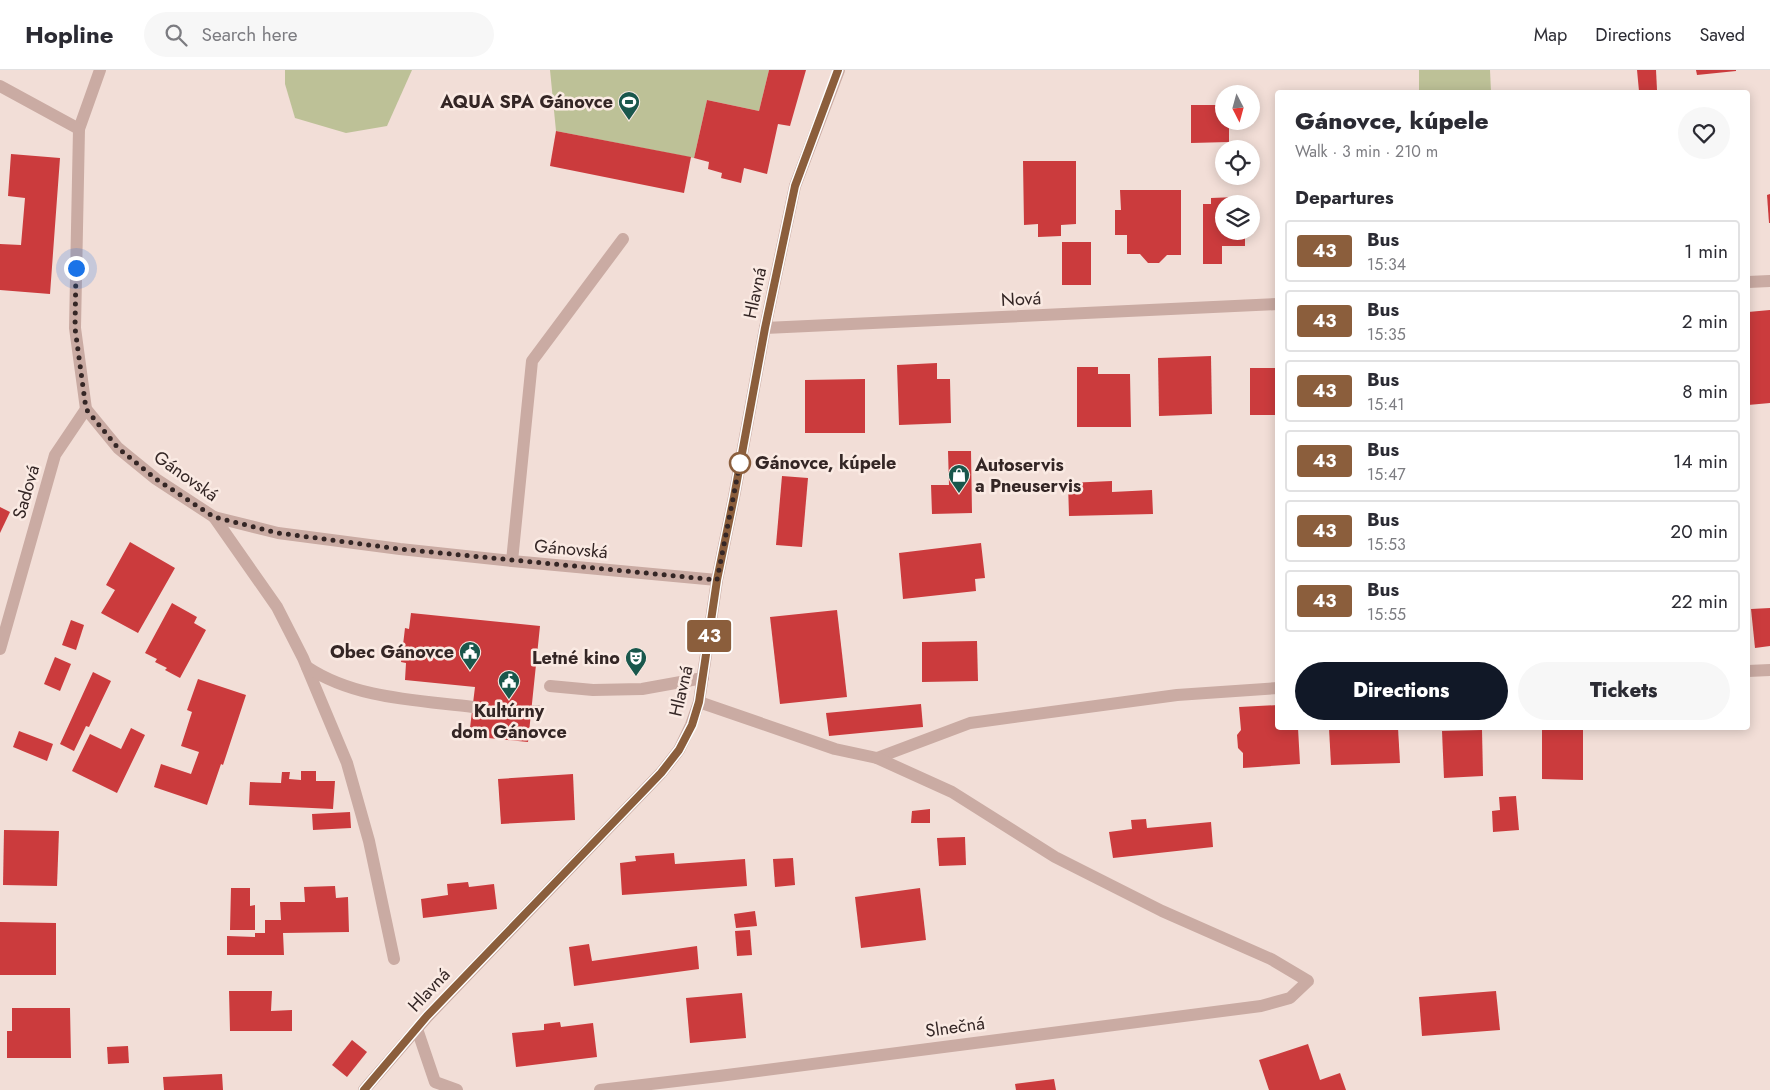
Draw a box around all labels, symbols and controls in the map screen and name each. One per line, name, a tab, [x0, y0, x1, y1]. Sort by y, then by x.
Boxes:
search box	[144, 12, 494, 57]
text: Hopline	[25, 17, 114, 52]
icon: search	[162, 21, 190, 49]
text: Search here	[202, 21, 298, 48]
text: Map	[1534, 22, 1567, 48]
text: Directions	[1595, 22, 1671, 48]
text: Saved	[1699, 22, 1745, 48]
north arrow	[1215, 85, 1260, 130]
map controls	[1215, 85, 1260, 240]
place label: AQUA SPA Gánovce	[439, 89, 613, 115]
sports icon: AQUA SPA Gánovce	[617, 90, 641, 121]
text: Gánovce, kúpele	[1295, 103, 1489, 138]
button: heart	[1678, 107, 1730, 159]
button: locate	[1215, 140, 1260, 185]
text: Walk · 3 min · 210 m	[1295, 140, 1438, 163]
text: Departures	[1295, 184, 1394, 211]
button: layers	[1215, 195, 1260, 240]
text: Bus	[1367, 226, 1399, 253]
text: 43	[1313, 238, 1336, 264]
text: 1 min	[1684, 238, 1728, 265]
text: 15:34	[1367, 253, 1406, 276]
your location	[64, 256, 89, 281]
street label: Hlavná	[737, 265, 773, 321]
street label: Nová	[1000, 285, 1042, 313]
text: Bus	[1367, 296, 1399, 323]
text: 43	[1313, 308, 1336, 334]
text: 2 min	[1682, 308, 1728, 335]
text: 15:35	[1367, 323, 1406, 346]
text: Bus	[1367, 366, 1399, 393]
text: 43	[1313, 378, 1336, 404]
text: 8 min	[1682, 378, 1728, 405]
text: 15:41	[1367, 393, 1405, 416]
text: Bus	[1367, 436, 1399, 463]
street label: Gánovská	[148, 444, 224, 508]
text: 43	[1313, 448, 1336, 474]
text: 14 min	[1673, 448, 1728, 475]
place label: Gánovce, kúpele	[755, 450, 896, 476]
marker: Gánovce, kúpele	[729, 452, 751, 474]
place label: Autoservis a Pneuservis	[974, 452, 1081, 499]
street label: Sadová	[6, 462, 46, 522]
shop icon: Autoservis a Pneuservis	[947, 463, 971, 494]
text: 15:47	[1367, 463, 1406, 486]
text: Bus	[1367, 506, 1399, 533]
text: 43	[1313, 518, 1336, 544]
text: 20 min	[1670, 518, 1728, 545]
street label: Gánovská	[533, 533, 609, 565]
text: 15:53	[1367, 533, 1406, 556]
text: Bus	[1367, 576, 1399, 603]
text: 43	[1313, 588, 1336, 614]
text: 22 min	[1671, 588, 1728, 615]
text: 15:55	[1367, 603, 1406, 626]
line badge: 43	[686, 620, 732, 652]
text: 43	[697, 623, 721, 649]
place label: Obec Gánovce	[330, 639, 454, 665]
public building icon: Obec Gánovce	[458, 640, 482, 671]
place label: Letné kino	[532, 645, 620, 671]
theatre icon: Letné kino	[624, 646, 648, 677]
button: Directions	[1295, 662, 1508, 720]
button: Tickets	[1518, 662, 1730, 720]
street label: Hlavná	[663, 663, 699, 719]
public building icon: Kultúrny dom Gánovce	[497, 669, 521, 700]
place label: Kultúrny dom Gánovce	[451, 698, 567, 745]
street label: Hlavná	[402, 962, 456, 1018]
street label: Slnečná	[924, 1010, 986, 1044]

